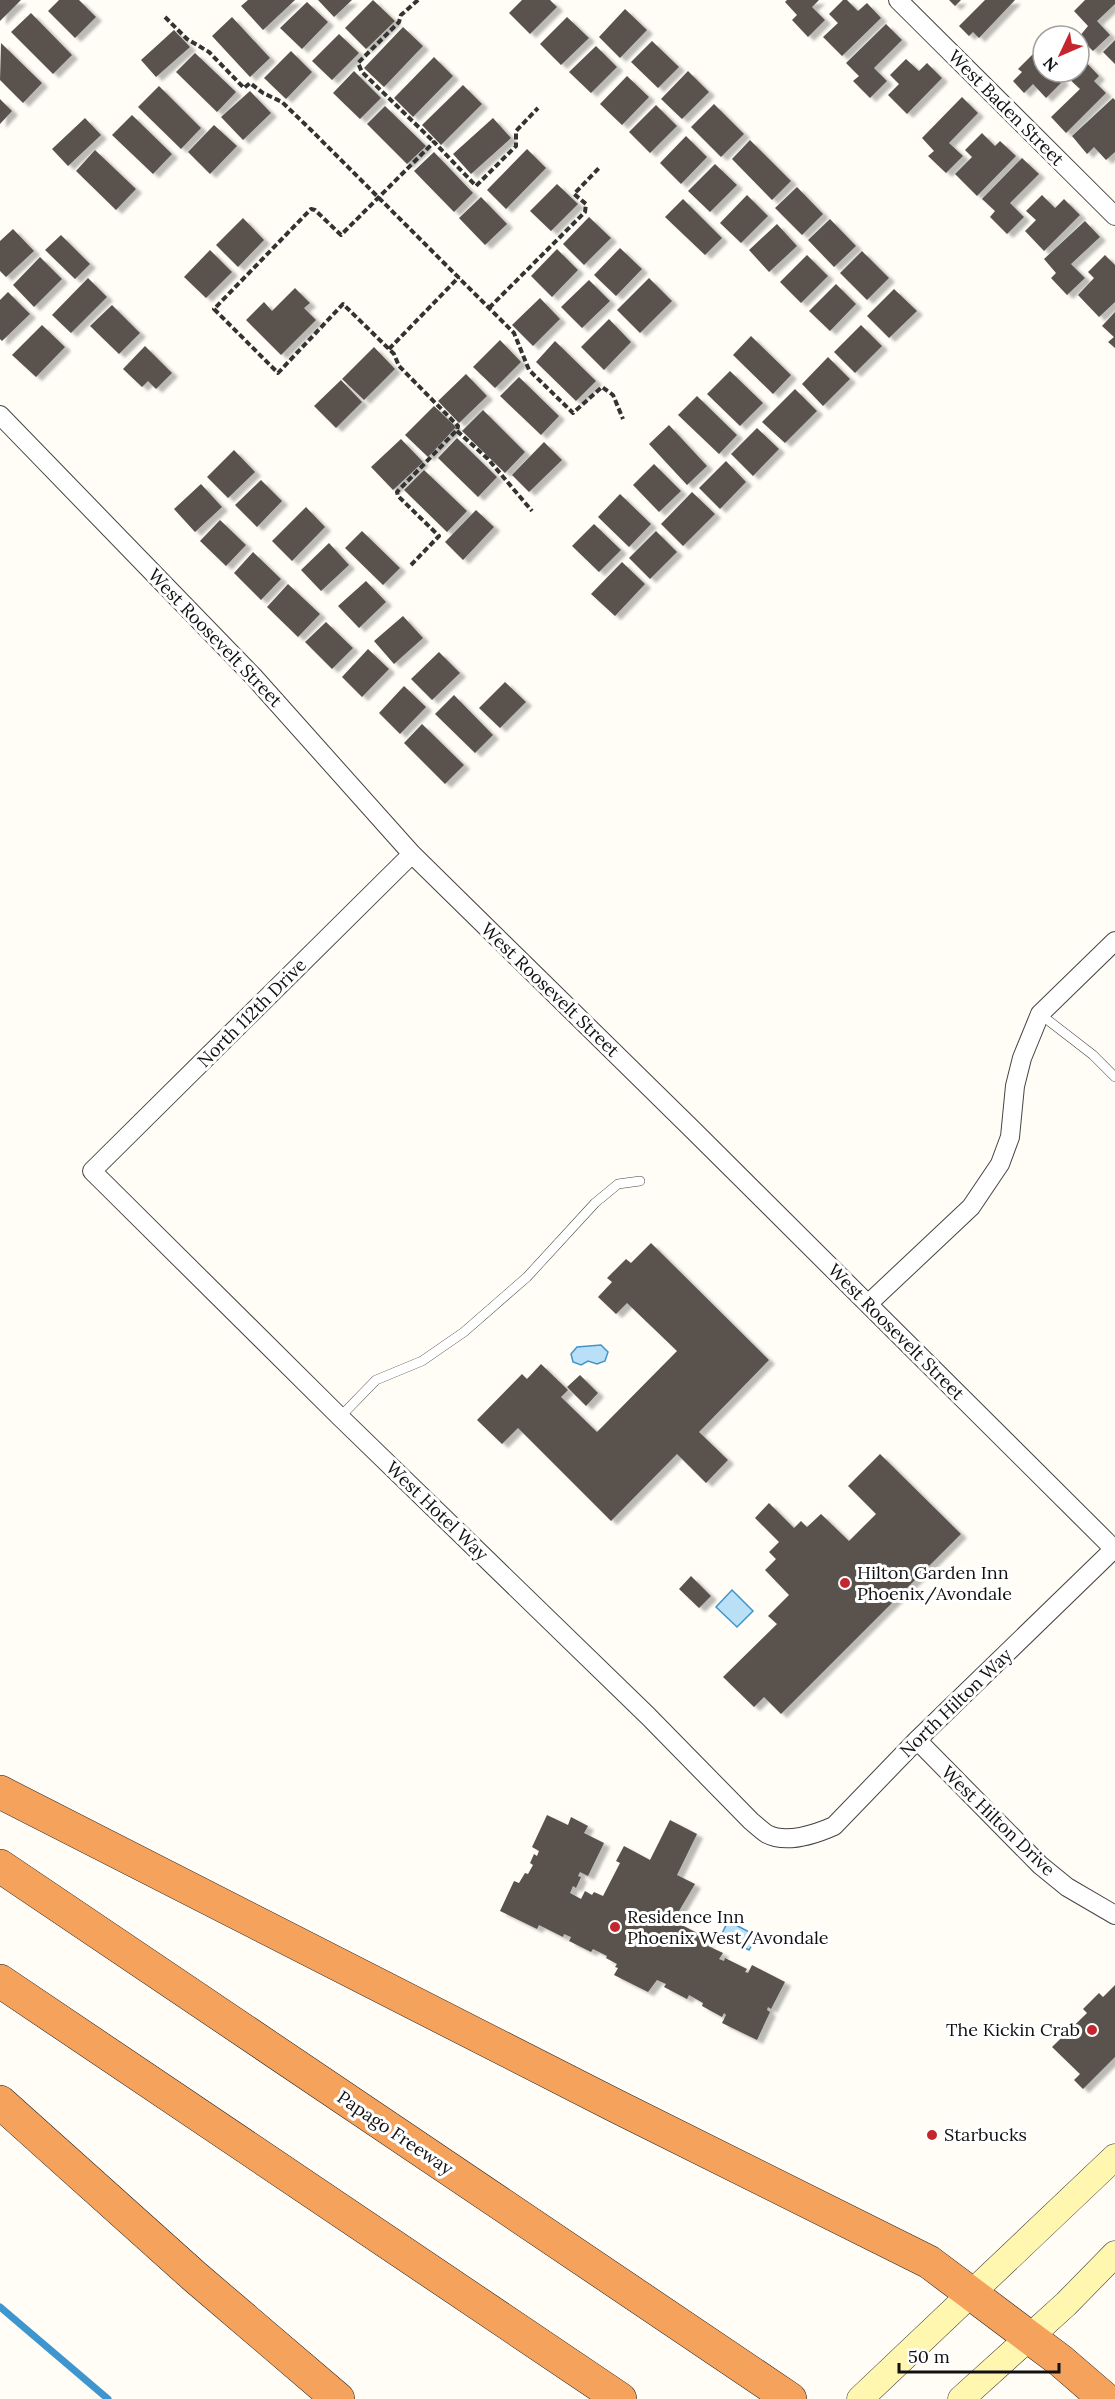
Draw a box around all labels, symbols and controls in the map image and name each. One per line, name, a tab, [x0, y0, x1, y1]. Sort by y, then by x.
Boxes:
north arrow	[1031, 24, 1091, 84]
street label: West Baden Street	[944, 45, 1069, 170]
text: N	[1039, 53, 1062, 76]
street label: West Roosevelt Street	[143, 564, 287, 712]
street label: West Roosevelt Street	[476, 918, 624, 1062]
street label: North 112th Drive	[192, 953, 311, 1072]
street label: West Roosevelt Street	[823, 1259, 969, 1405]
street label: West Hotel Way	[381, 1456, 494, 1566]
place label: Hilton Garden Inn Phoenix/Avondale	[857, 1561, 1012, 1605]
marker: Hilton Garden Inn Phoenix/Avondale	[838, 1576, 852, 1590]
street label: North Hilton Way	[895, 1643, 1017, 1762]
street label: West Hilton Drive	[937, 1761, 1060, 1881]
place label: Residence Inn Phoenix West/Avondale	[627, 1905, 829, 1949]
marker: Residence Inn Phoenix West/Avondale	[608, 1920, 622, 1934]
place label: The Kickin Crab	[946, 2018, 1080, 2041]
marker: The Kickin Crab	[1085, 2023, 1099, 2037]
street label: Papago Freeway	[333, 2085, 458, 2180]
place label: Starbucks	[944, 2123, 1027, 2146]
marker: Starbucks	[925, 2128, 939, 2142]
scale bar	[899, 2336, 1060, 2374]
text: 50 m	[908, 2345, 950, 2368]

